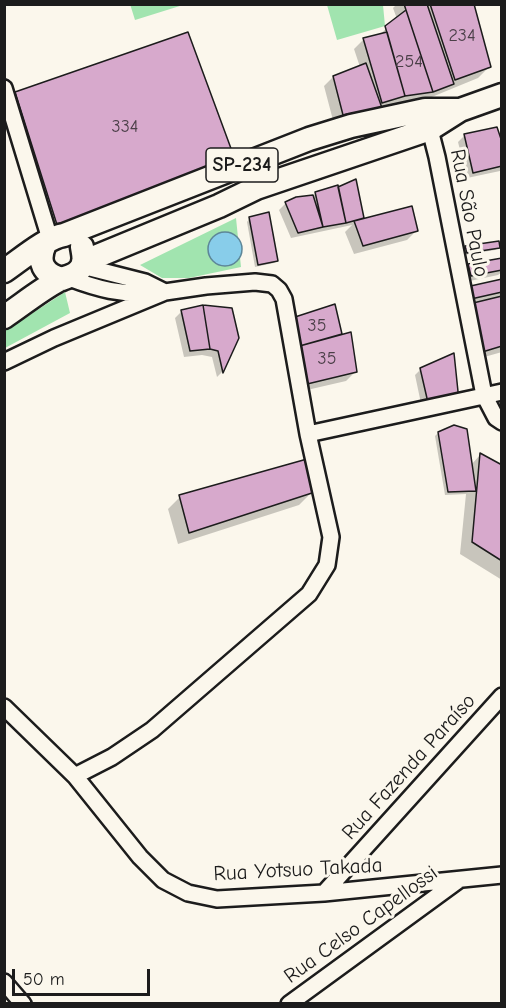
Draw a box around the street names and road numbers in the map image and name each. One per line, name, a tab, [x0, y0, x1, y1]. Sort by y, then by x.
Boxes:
street label: Rua São Paulo	[444, 147, 494, 279]
road number: SP-234	[206, 148, 278, 182]
street label: Rua Fazenda Paraíso	[337, 689, 481, 845]
street label: Rua Yotsuo Takada	[213, 853, 383, 887]
street label: Rua Celso Capellossi	[279, 861, 443, 989]

